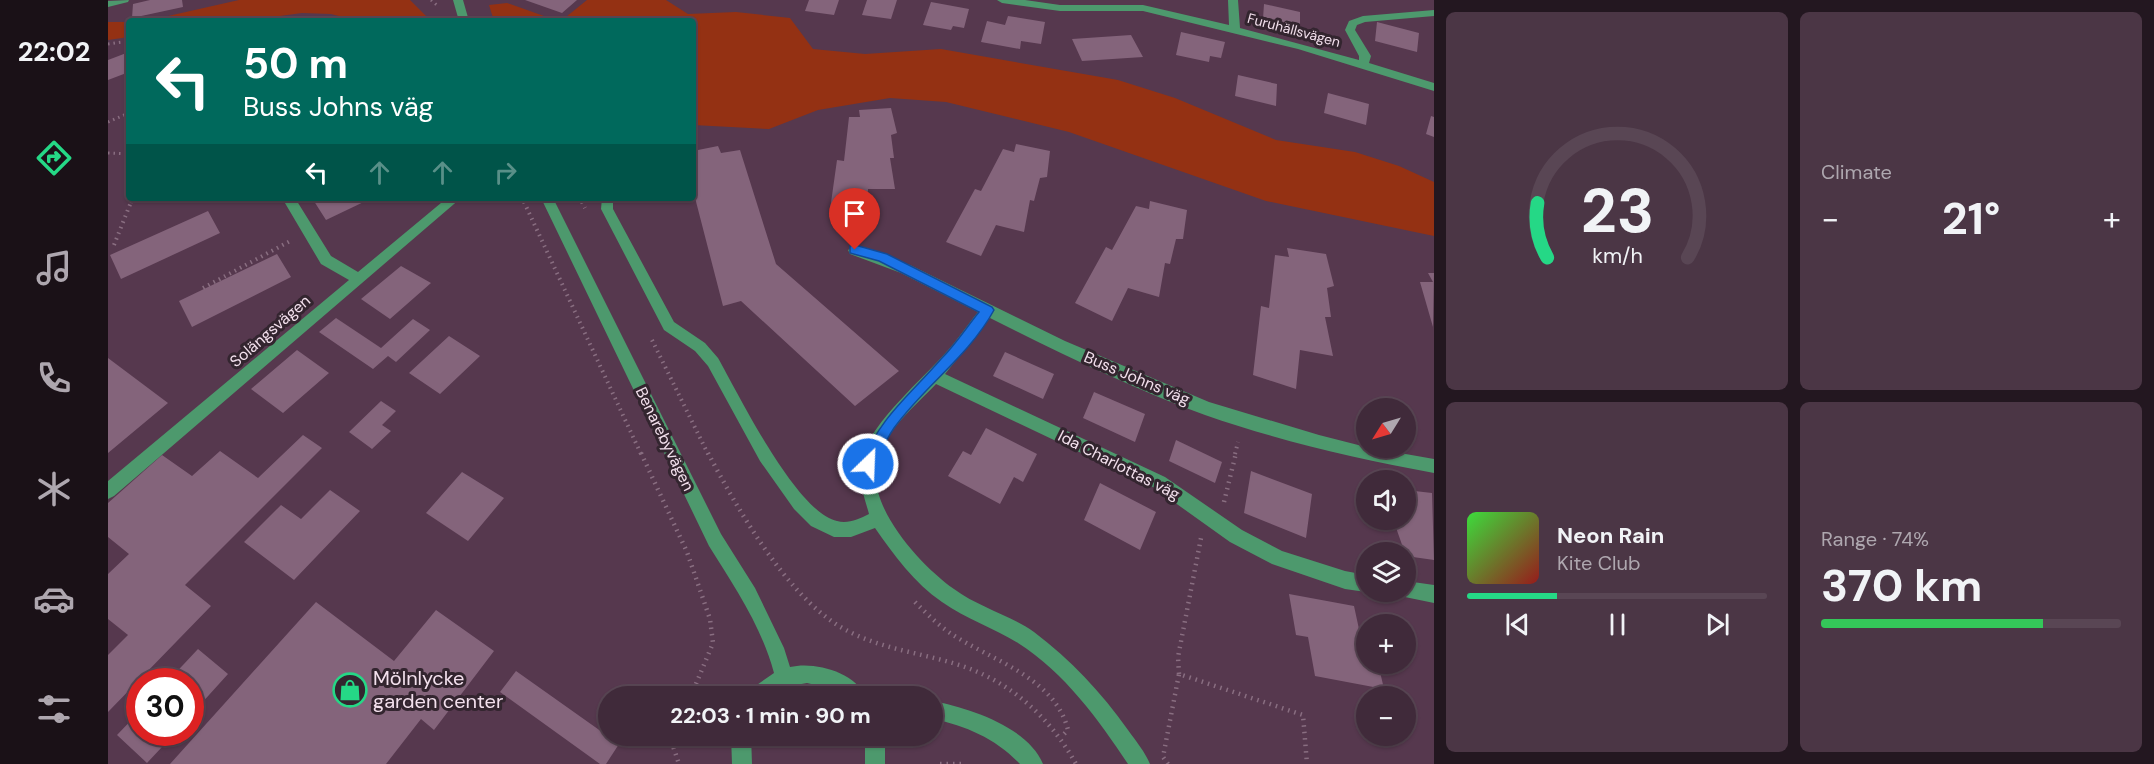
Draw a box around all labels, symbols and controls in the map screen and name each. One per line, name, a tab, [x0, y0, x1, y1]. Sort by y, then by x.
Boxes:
street label: Furuhällsvägen	[1246, 9, 1342, 51]
text: 22:02	[18, 34, 90, 69]
text: 50 m	[243, 36, 348, 91]
icon: left	[144, 42, 222, 120]
text: Buss Johns väg	[243, 89, 434, 124]
icon: directions	[33, 137, 75, 179]
icon: left	[300, 156, 333, 189]
icon: ahead	[363, 156, 396, 189]
icon: ahead	[426, 156, 459, 189]
icon: right	[489, 156, 522, 189]
text: Climate	[1821, 159, 1892, 185]
text: 23	[1580, 170, 1654, 251]
pin	[829, 188, 880, 250]
text: 21°	[1942, 189, 2000, 248]
icon: arrive	[838, 197, 871, 230]
text: −	[1821, 197, 1839, 240]
text: +	[2103, 197, 2121, 240]
text: km/h	[1592, 242, 1642, 270]
icon: music	[33, 247, 75, 289]
street label: Solängsvägen	[225, 290, 315, 372]
street label: Buss Johns väg	[1081, 346, 1193, 410]
icon: phone	[33, 357, 75, 399]
street label: Benarebyvägen	[631, 384, 699, 494]
north arrow	[1356, 398, 1416, 458]
map controls	[1356, 398, 1416, 746]
street label: Ida Charlottas väg	[1055, 425, 1184, 505]
position arrow	[836, 432, 900, 496]
icon: climate	[33, 468, 75, 510]
button: sound	[1356, 470, 1416, 530]
text: Neon Rain	[1557, 521, 1664, 550]
text: Range · 74%	[1821, 526, 1929, 552]
button: layers	[1356, 542, 1416, 602]
text: Kite Club	[1557, 550, 1641, 576]
text: 370 km	[1821, 556, 1982, 615]
icon: car	[33, 578, 75, 620]
icon: previous	[1501, 608, 1534, 641]
icon: pause	[1601, 608, 1634, 641]
icon: next	[1701, 608, 1734, 641]
button: +	[1356, 614, 1416, 674]
place label: Mölnlycke garden center	[373, 665, 503, 714]
speed limit sign: 30	[126, 668, 204, 746]
shop icon: Mölnlycke garden center	[332, 672, 368, 708]
button: −	[1356, 686, 1416, 746]
icon: filters	[33, 688, 75, 730]
text: 22:03 · 1 min · 90 m	[670, 701, 871, 730]

